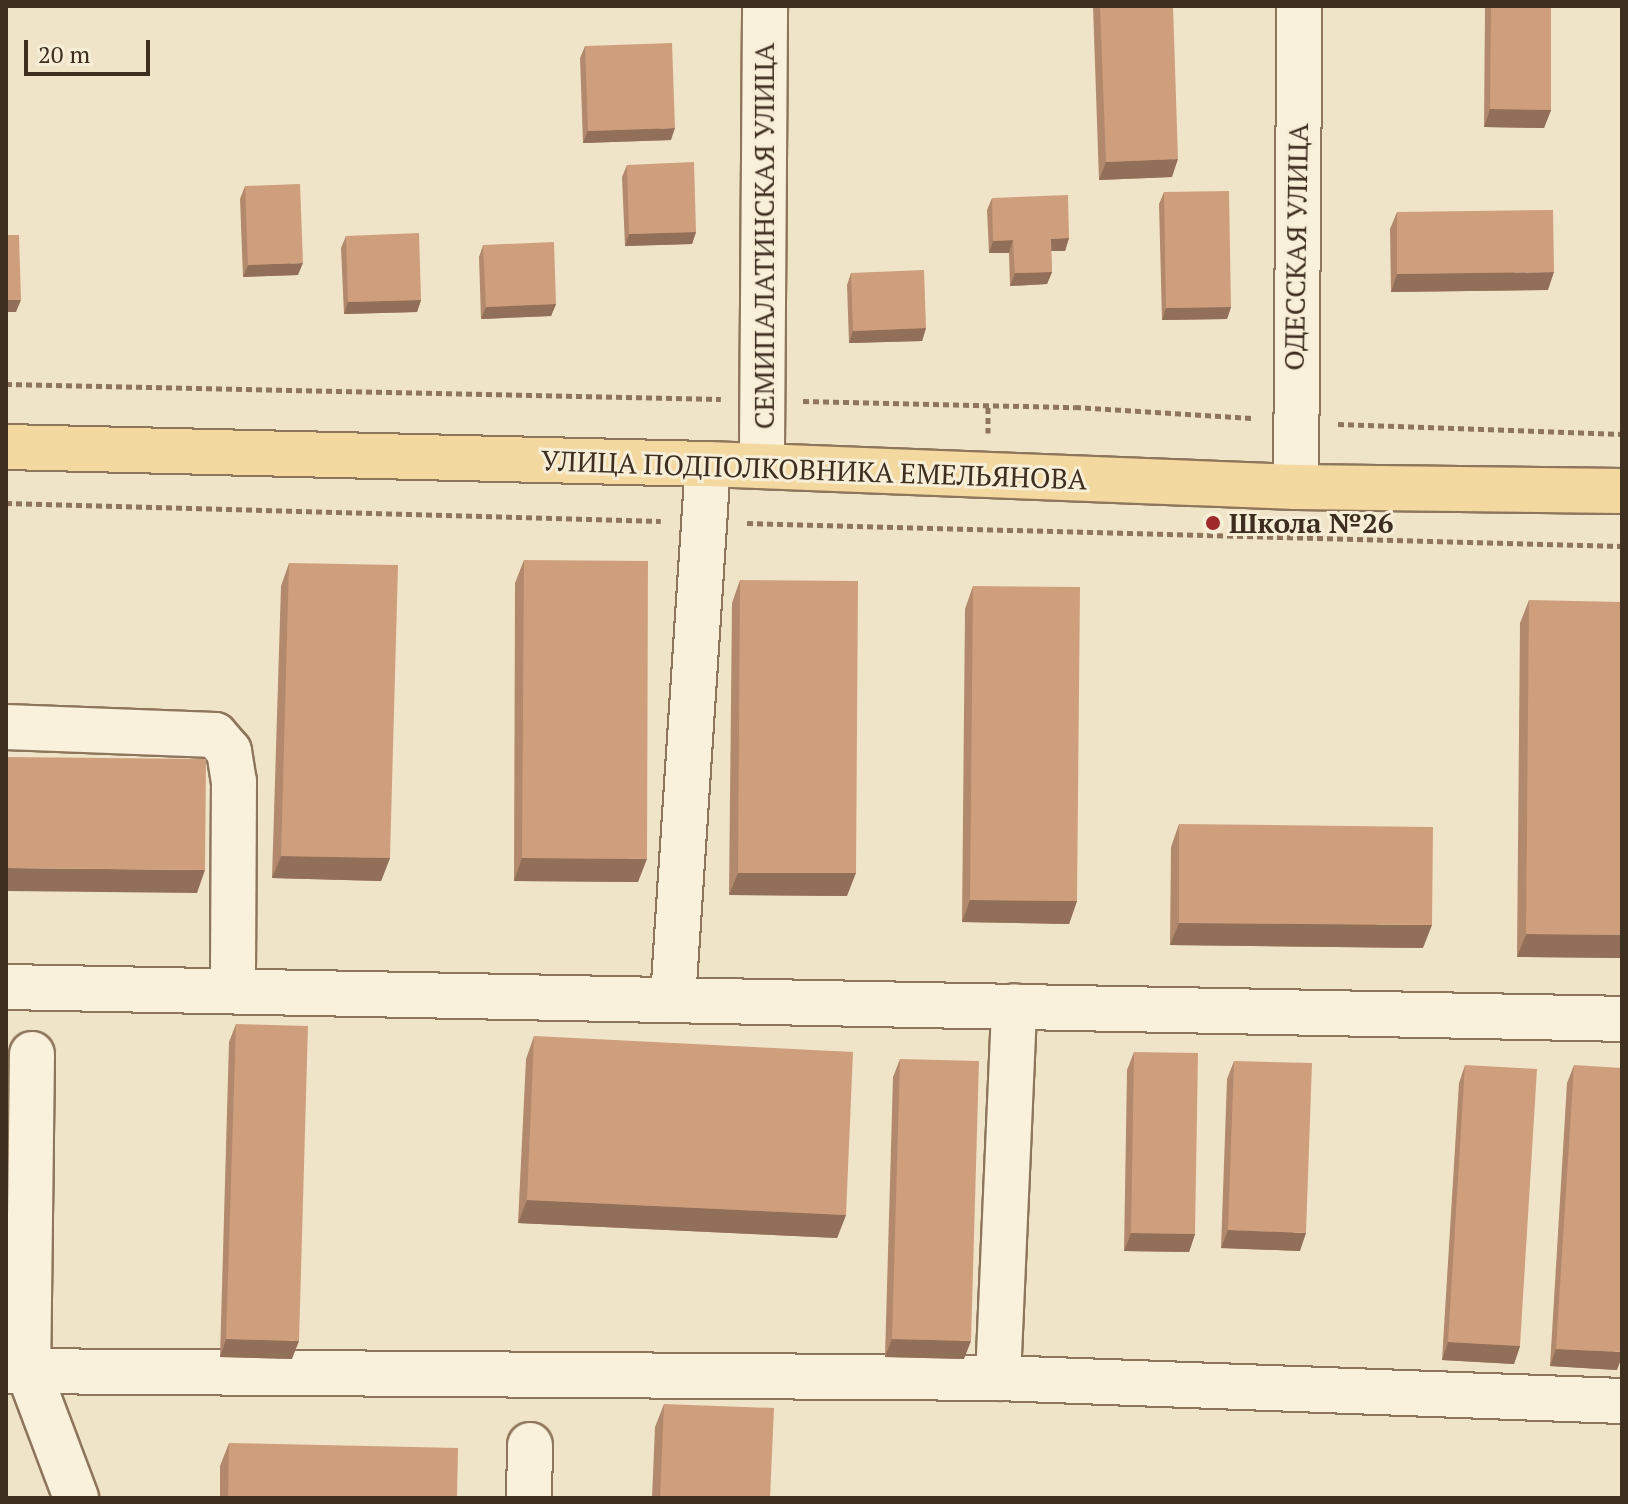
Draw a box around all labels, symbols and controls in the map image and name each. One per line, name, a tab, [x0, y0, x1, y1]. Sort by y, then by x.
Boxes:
scale bar	[28, 24, 154, 74]
text: 20 m	[38, 38, 90, 70]
street label: СЕМИПАЛАТИНСКАЯ УЛИЦА	[747, 42, 781, 430]
street label: ОДЕССКАЯ УЛИЦА	[1277, 123, 1315, 371]
street label: УЛИЦА ПОДПОЛКОВНИКА ЕМЕЛЬЯНОВА	[540, 444, 1088, 496]
place label: Школа №26	[1229, 506, 1394, 540]
marker: Школа №26	[1204, 514, 1222, 532]

